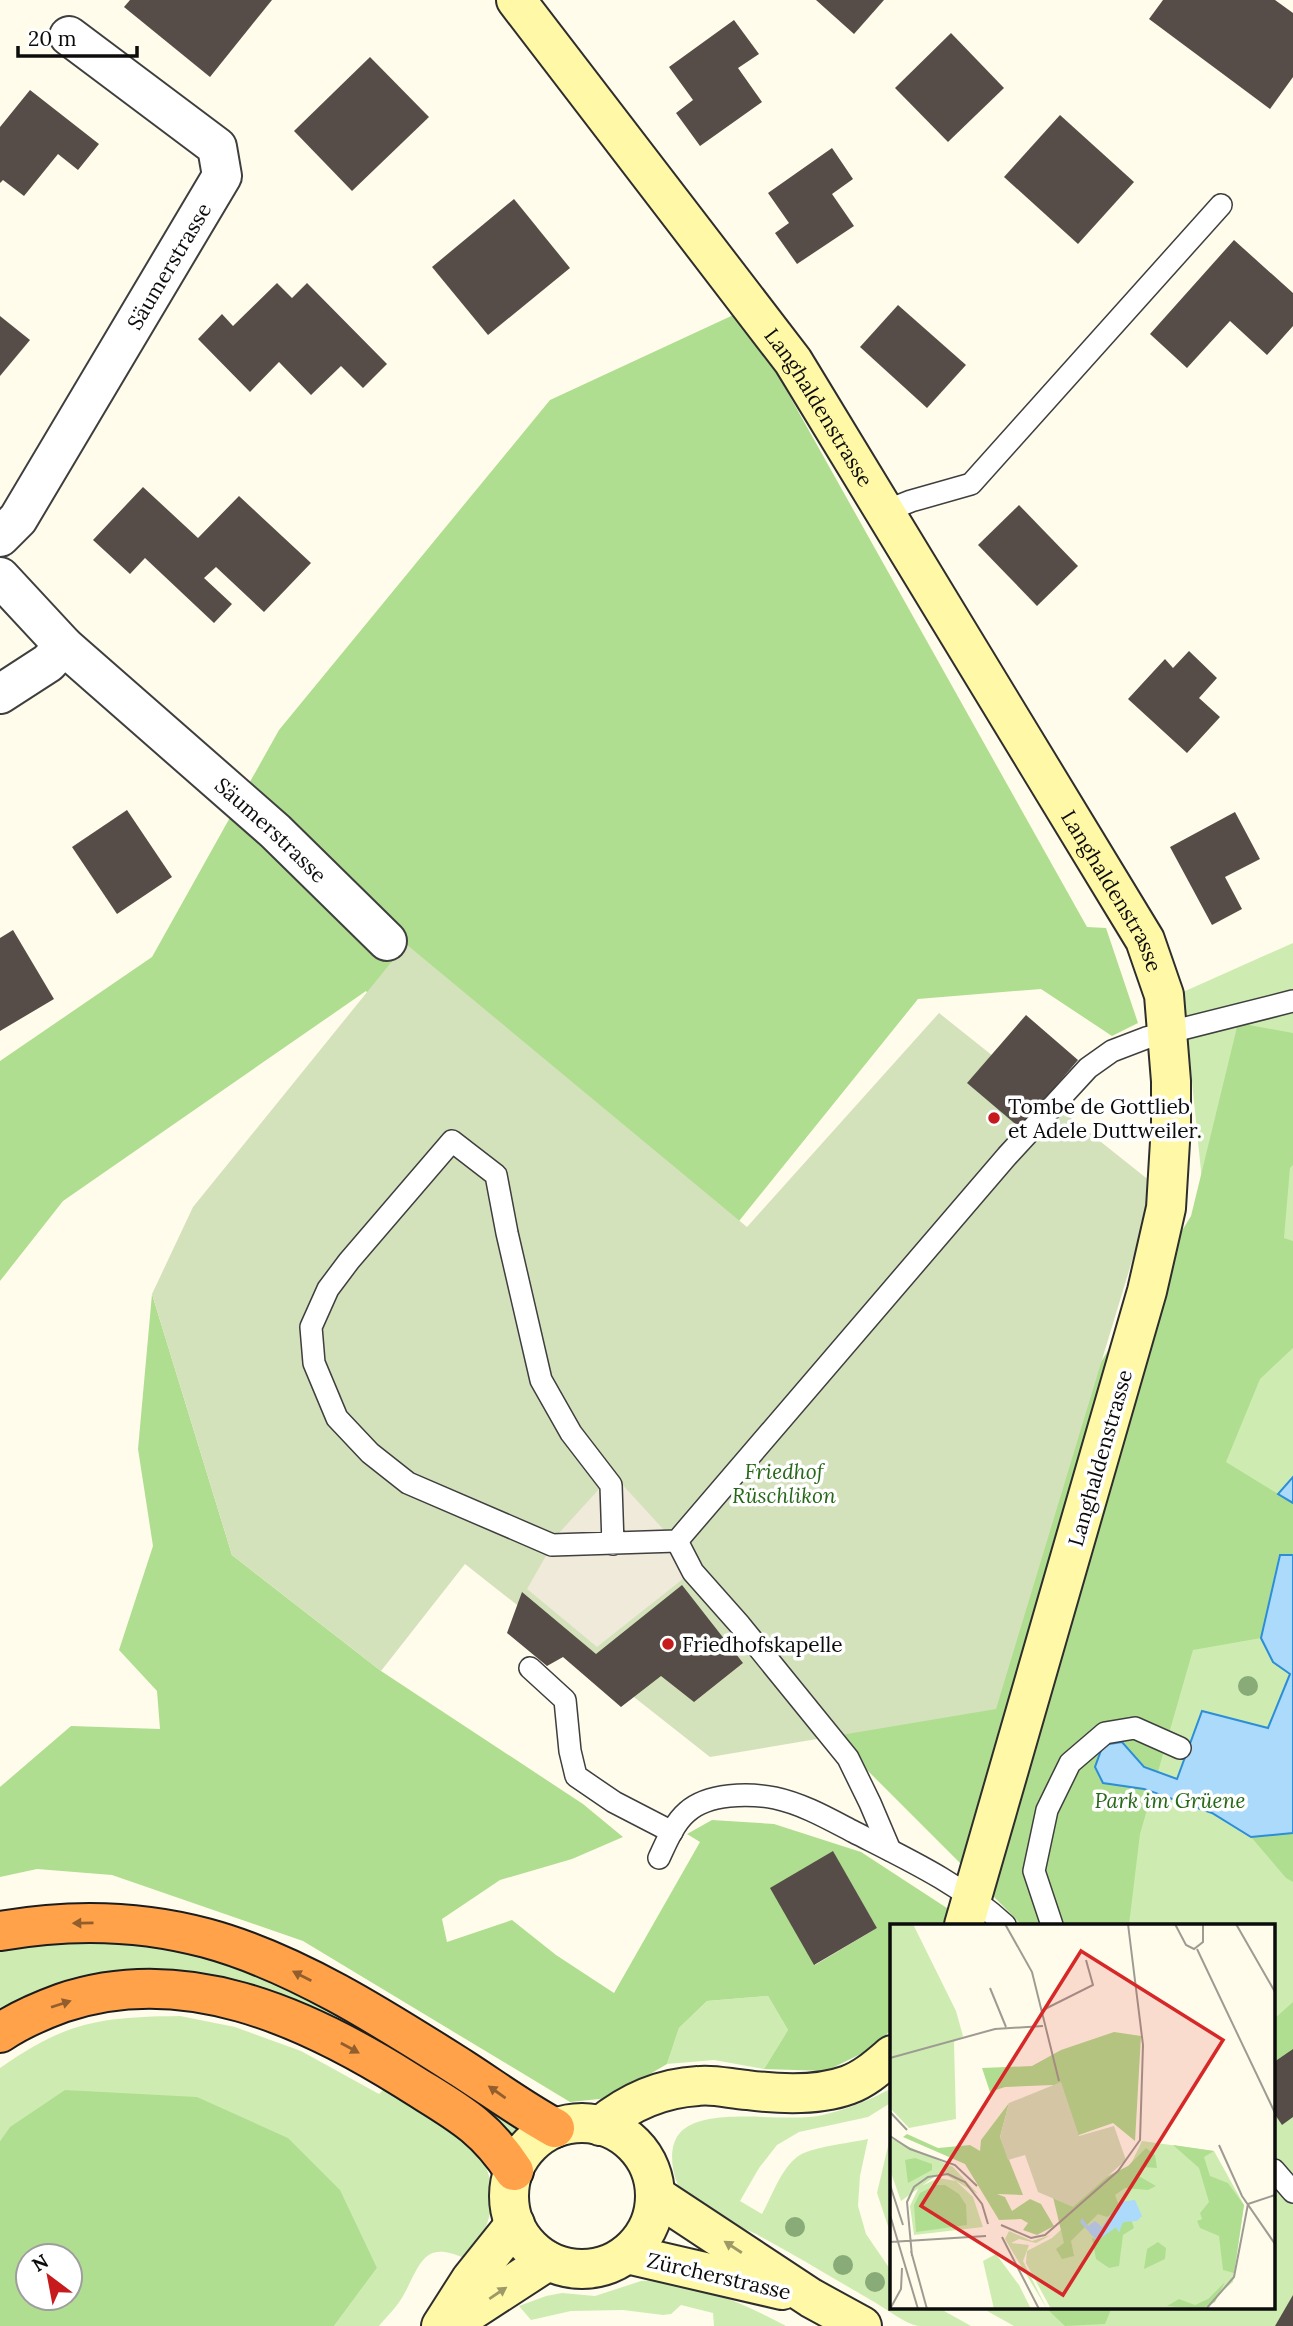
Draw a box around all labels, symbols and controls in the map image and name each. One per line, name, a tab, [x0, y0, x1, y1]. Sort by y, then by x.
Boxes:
scale bar	[18, 14, 136, 58]
text: 20 m	[28, 25, 77, 52]
street label: Säumerstrasse	[120, 197, 217, 334]
street label: Langhaldenstrasse	[759, 322, 880, 491]
street label: Säumerstrasse	[210, 771, 333, 888]
street label: Langhaldenstrasse	[1056, 805, 1168, 975]
place label: Tombe de Gottlieb et Adele Duttweiler.	[1008, 1093, 1202, 1144]
marker: Tombe de Gottlieb et Adele Duttweiler.	[986, 1110, 1002, 1126]
street label: Langhaldenstrasse	[1062, 1367, 1138, 1549]
park label: Friedhof Rüschlikon	[732, 1458, 836, 1509]
place label: Friedhofskapelle	[682, 1631, 843, 1658]
marker: Friedhofskapelle	[660, 1636, 676, 1652]
park label: Park im Grüene	[1094, 1787, 1246, 1814]
one-way arrow	[72, 1917, 94, 1929]
inset map	[890, 1924, 1276, 2308]
one-way arrow	[291, 1971, 311, 1983]
one-way arrow	[51, 1998, 72, 2009]
one-way arrow	[340, 2041, 360, 2053]
one-way arrow	[488, 2085, 506, 2099]
one-way arrow	[724, 2241, 743, 2254]
north arrow	[14, 2242, 84, 2312]
street label: Zürcherstrasse	[644, 2246, 794, 2306]
text: N	[27, 2248, 53, 2277]
one-way arrow	[488, 2287, 508, 2300]

